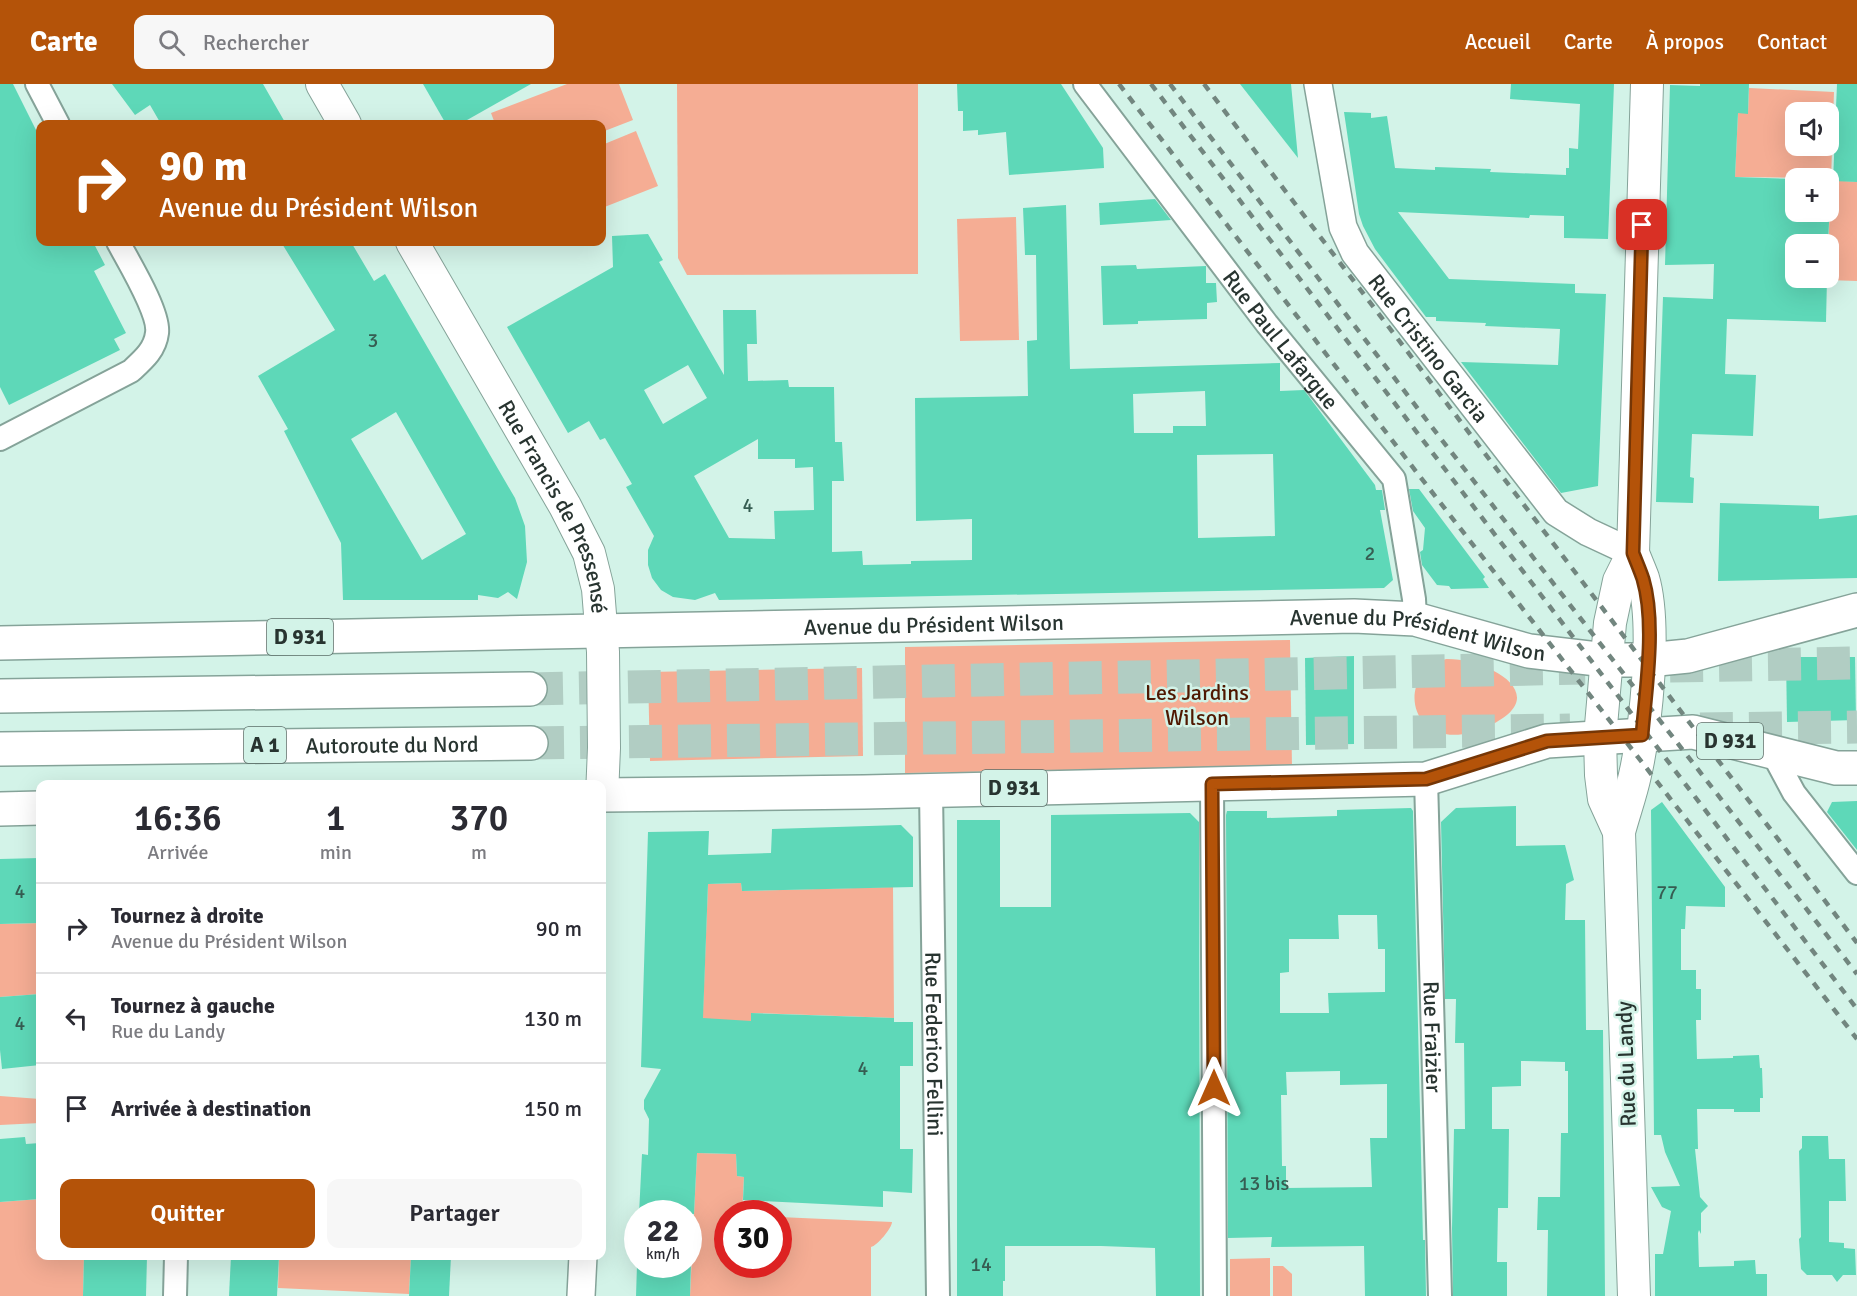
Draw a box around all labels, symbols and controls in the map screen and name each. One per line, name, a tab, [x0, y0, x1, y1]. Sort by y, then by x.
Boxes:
search box	[134, 15, 554, 69]
text: Carte	[30, 25, 98, 59]
icon: search	[155, 26, 188, 59]
text: Rechercher	[203, 29, 309, 56]
text: Accueil	[1465, 29, 1531, 55]
text: Carte	[1564, 29, 1613, 55]
text: À propos	[1646, 29, 1724, 55]
text: Contact	[1757, 29, 1827, 55]
map controls	[1785, 102, 1839, 288]
button: sound	[1785, 102, 1839, 156]
text: 90 m	[159, 141, 248, 192]
icon: right	[60, 144, 138, 222]
button: +	[1785, 168, 1839, 222]
text: Avenue du Président Wilson	[159, 192, 478, 225]
pin	[1616, 199, 1667, 250]
icon: arrive	[1625, 208, 1658, 241]
button: −	[1785, 234, 1839, 288]
street label: Rue Paul Lafargue	[1217, 264, 1345, 415]
street label: Rue Cristino Garcia	[1363, 268, 1495, 428]
house number: 3	[368, 328, 378, 353]
street label: Rue Francis de Pressensé	[493, 395, 613, 614]
house number: 4	[743, 493, 754, 518]
house number: 2	[1365, 541, 1375, 566]
street label: Avenue du Président Wilson	[1289, 602, 1547, 666]
street label: Avenue du Président Wilson	[803, 608, 1064, 640]
road number: D 931	[267, 619, 333, 655]
park label: Les Jardins Wilson	[1145, 679, 1249, 731]
road number: D 931	[1697, 723, 1763, 759]
road number: A 1	[244, 727, 286, 763]
street label: Autoroute du Nord	[305, 730, 479, 759]
road number: D 931	[981, 770, 1047, 806]
text: 16:36	[134, 796, 222, 841]
text: 1	[326, 796, 346, 841]
text: 370	[450, 796, 508, 841]
text: Arrivée	[147, 840, 209, 865]
text: min	[320, 840, 352, 865]
text: m	[471, 840, 487, 865]
house number: 4	[15, 879, 26, 904]
house number: 77	[1656, 880, 1678, 905]
text: Tournez à droite	[111, 902, 264, 929]
icon: right	[60, 912, 93, 945]
text: 90 m	[536, 915, 582, 942]
text: Avenue du Président Wilson	[111, 929, 347, 954]
street label: Rue Federico Fellini	[920, 952, 949, 1136]
street label: Rue Fraizier	[1418, 981, 1448, 1093]
text: Tournez à gauche	[111, 992, 275, 1019]
street label: Rue du Landy	[1610, 1000, 1642, 1127]
icon: left	[60, 1002, 93, 1035]
text: 130 m	[524, 1005, 582, 1032]
house number: 4	[15, 1011, 26, 1036]
text: Rue du Landy	[111, 1019, 225, 1044]
house number: 4	[858, 1056, 869, 1081]
position arrow	[1182, 1056, 1246, 1120]
icon: arrive	[60, 1092, 93, 1125]
text: Arrivée à destination	[111, 1095, 311, 1122]
text: 150 m	[524, 1095, 582, 1122]
house number: 13 bis	[1239, 1171, 1290, 1196]
button: Quitter	[60, 1179, 315, 1248]
button: Partager	[327, 1179, 582, 1248]
speed limit sign: 30	[714, 1200, 792, 1278]
text: 22	[647, 1213, 679, 1250]
text: km/h	[646, 1245, 680, 1263]
house number: 14	[970, 1252, 992, 1277]

